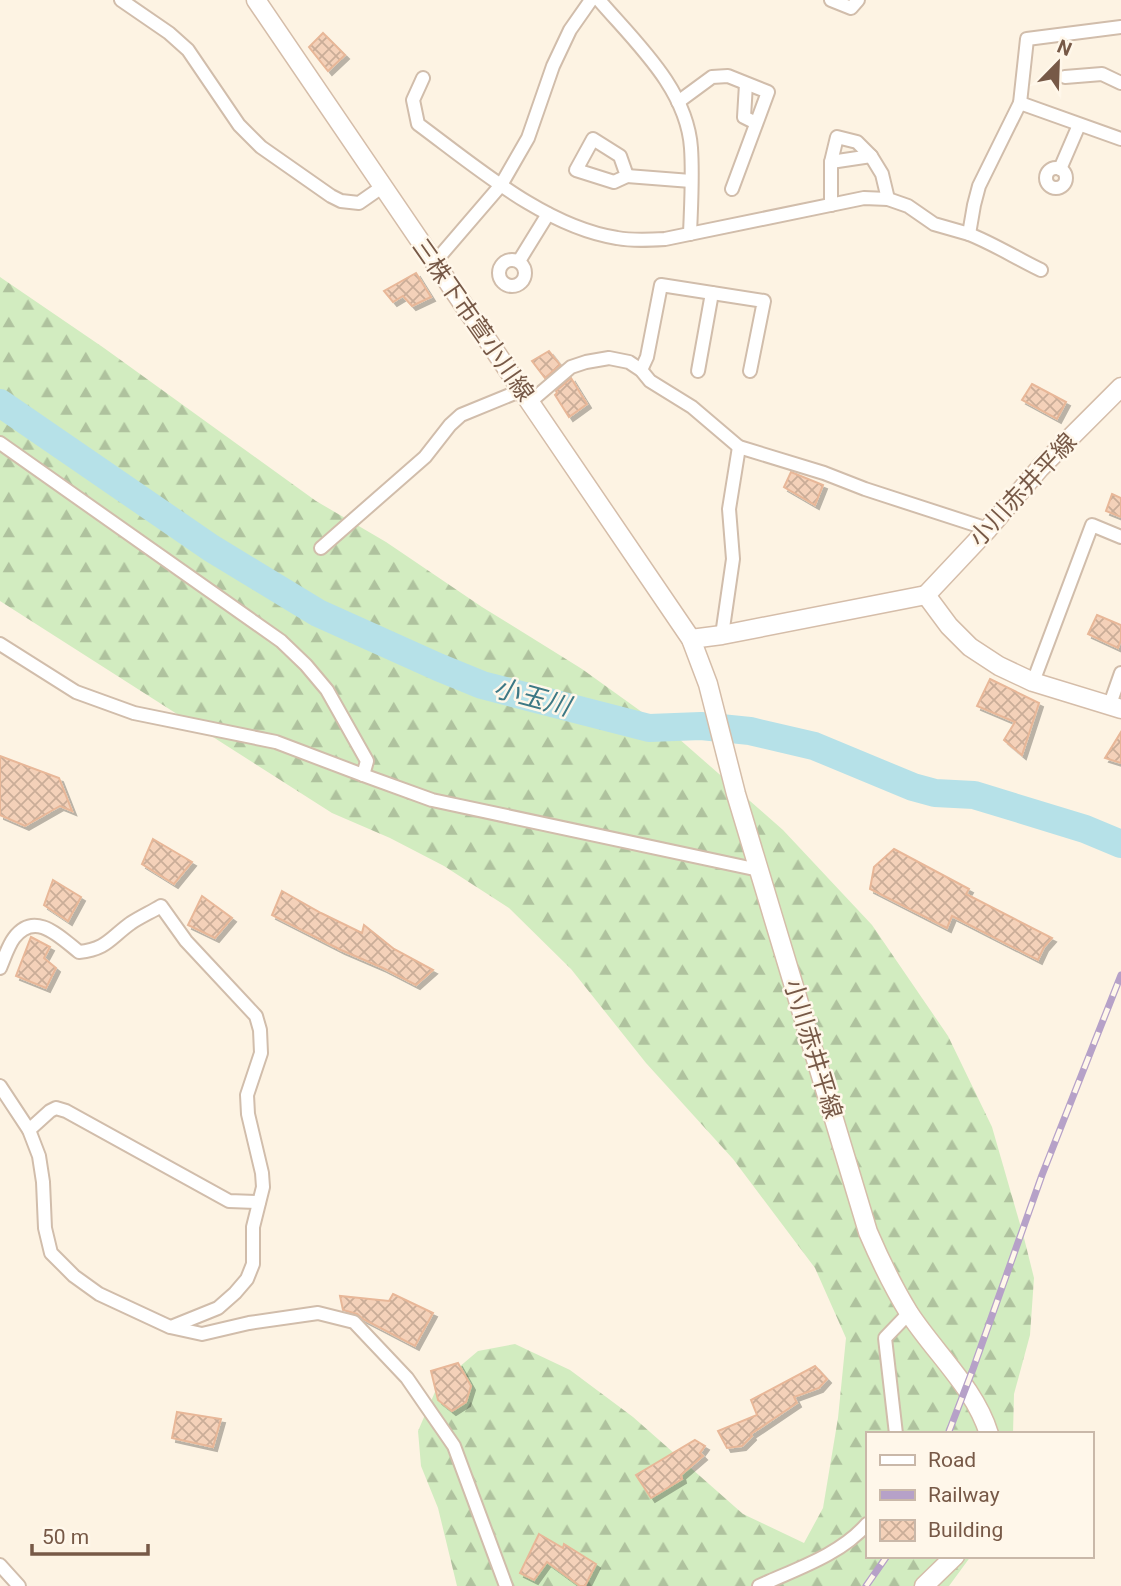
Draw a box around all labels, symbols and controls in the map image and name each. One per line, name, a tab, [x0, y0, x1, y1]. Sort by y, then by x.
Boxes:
north arrow	[1023, 28, 1093, 98]
text: N	[1054, 35, 1075, 61]
street label: 三株下市萱小川線	[406, 233, 540, 407]
street label: 小川赤井平線	[964, 428, 1082, 552]
water label: 小玉川	[490, 672, 576, 722]
street label: 小川赤井平線	[779, 976, 847, 1122]
legend	[866, 1432, 1093, 1558]
text: Road	[928, 1448, 976, 1472]
text: Railway	[928, 1483, 1000, 1507]
scale bar	[32, 1512, 147, 1556]
text: Building	[928, 1518, 1003, 1542]
text: 50 m	[42, 1525, 89, 1549]

